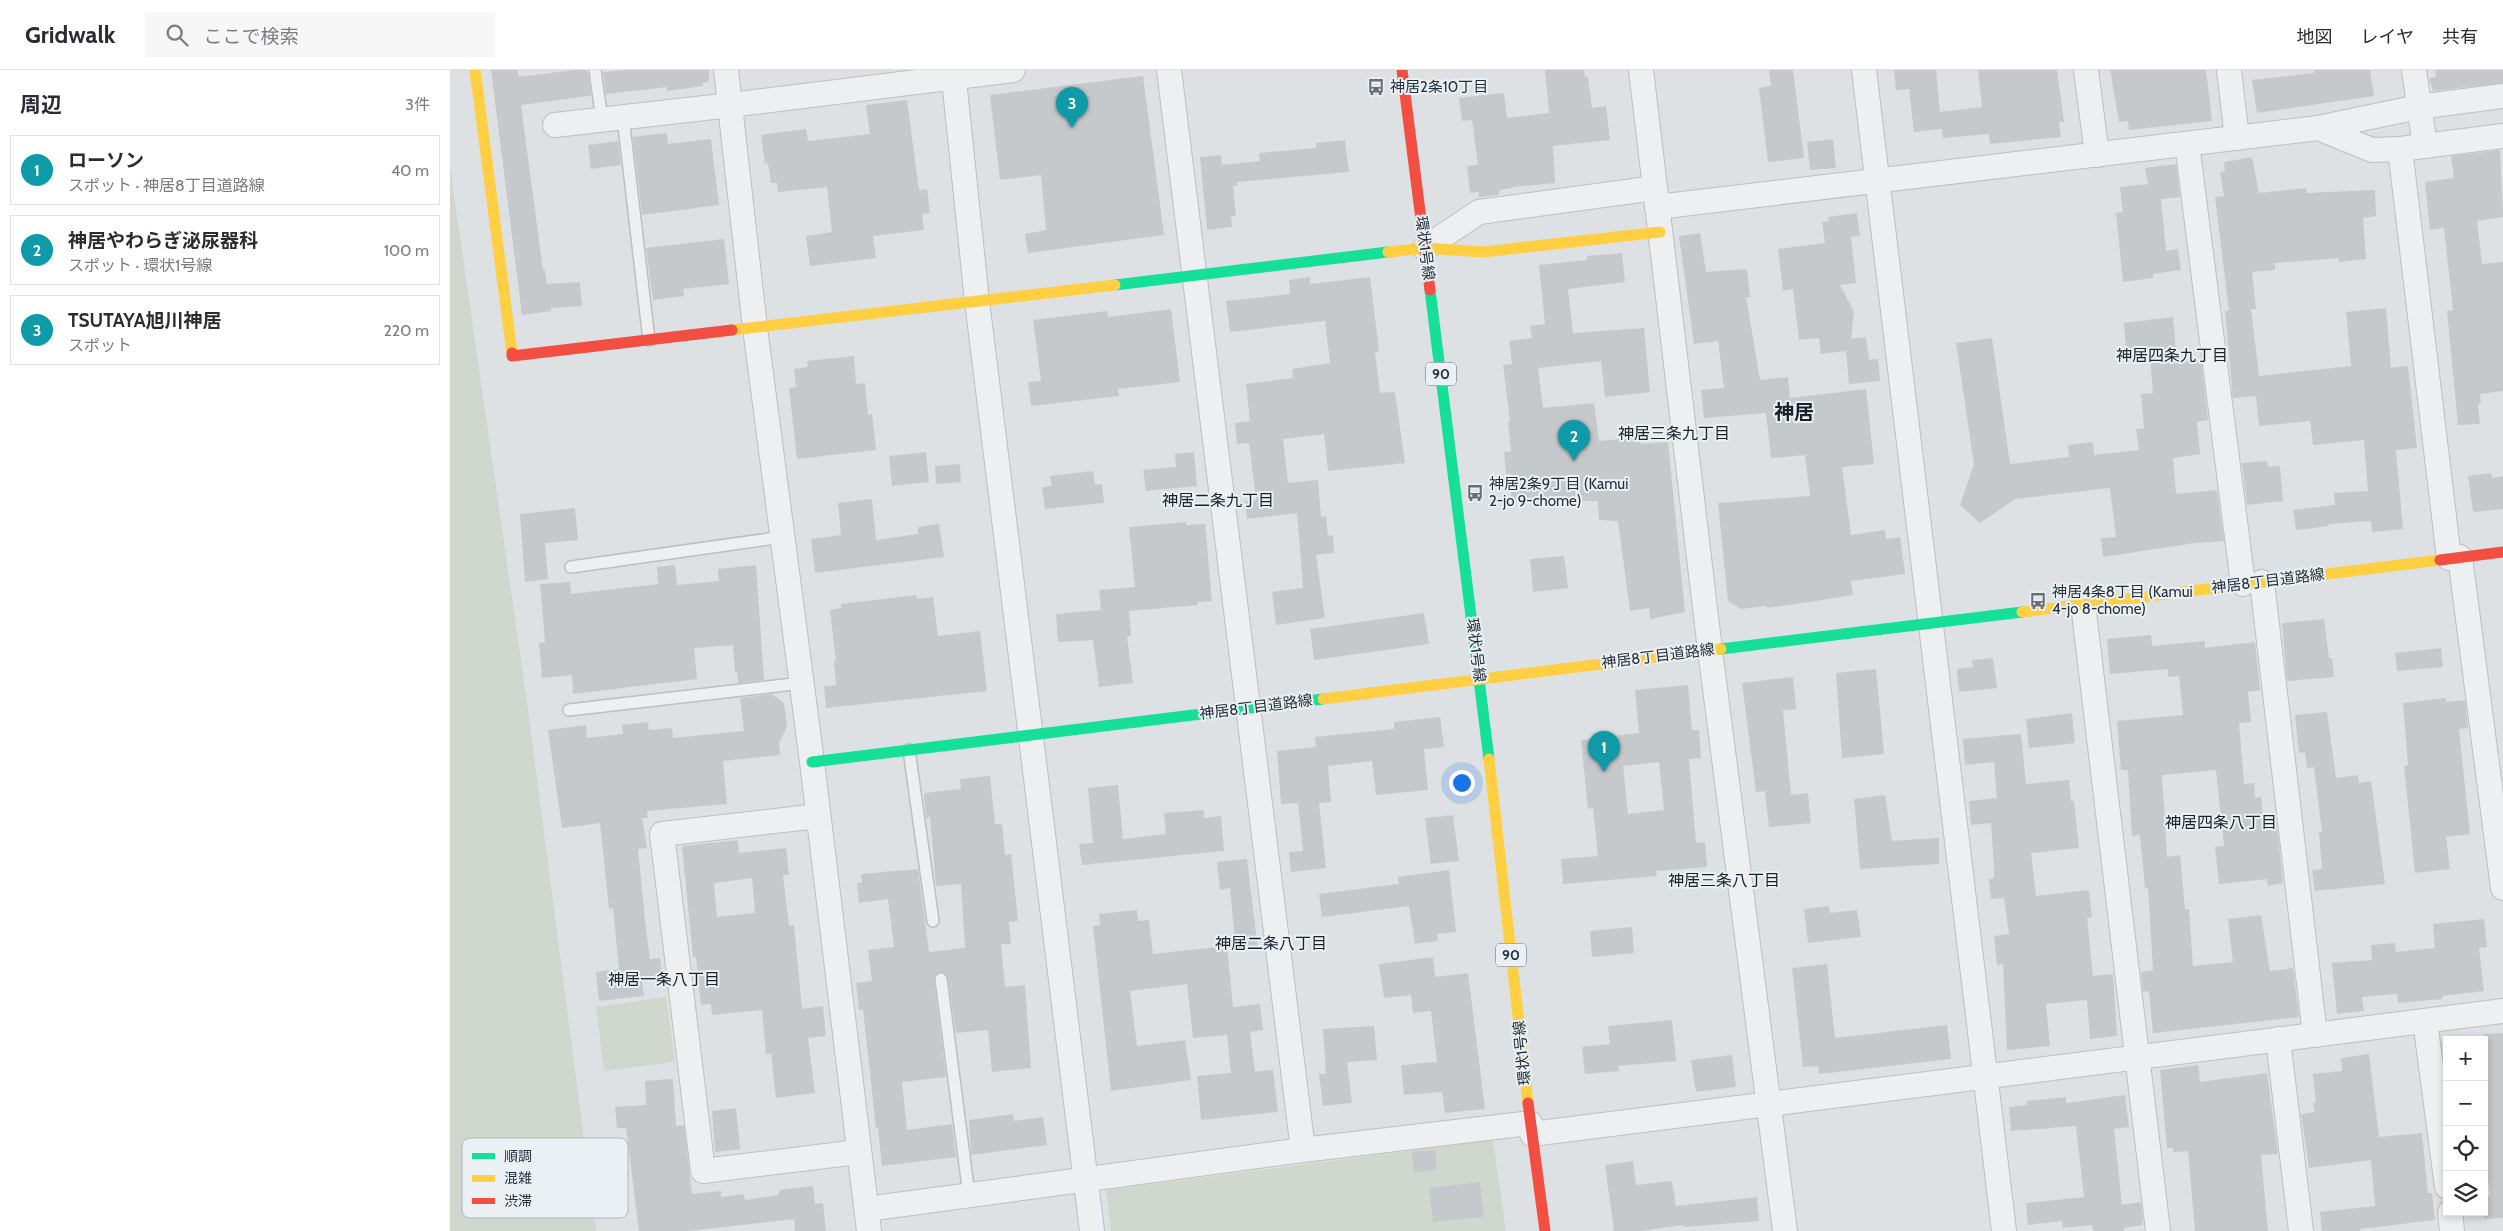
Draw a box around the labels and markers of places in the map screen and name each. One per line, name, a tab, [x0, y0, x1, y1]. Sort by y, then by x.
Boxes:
bus stop icon: 神居2条10丁目	[1366, 77, 1386, 97]
place label: 神居2条10丁目	[1390, 78, 1488, 96]
pin: 3	[1056, 87, 1088, 128]
pin: 2	[1558, 420, 1590, 461]
place label: 神居2条9丁目 (Kamui 2-jo 9-chome)	[1489, 475, 1628, 510]
bus stop icon: 神居2条9丁目 (Kamui 2-jo 9-chome)	[1465, 483, 1485, 503]
place label: 神居4条8丁目 (Kamui 4-jo 8-chome)	[2052, 583, 2193, 618]
bus stop icon: 神居4条8丁目 (Kamui 4-jo 8-chome)	[2028, 591, 2048, 611]
pin: 1	[1588, 731, 1620, 772]

